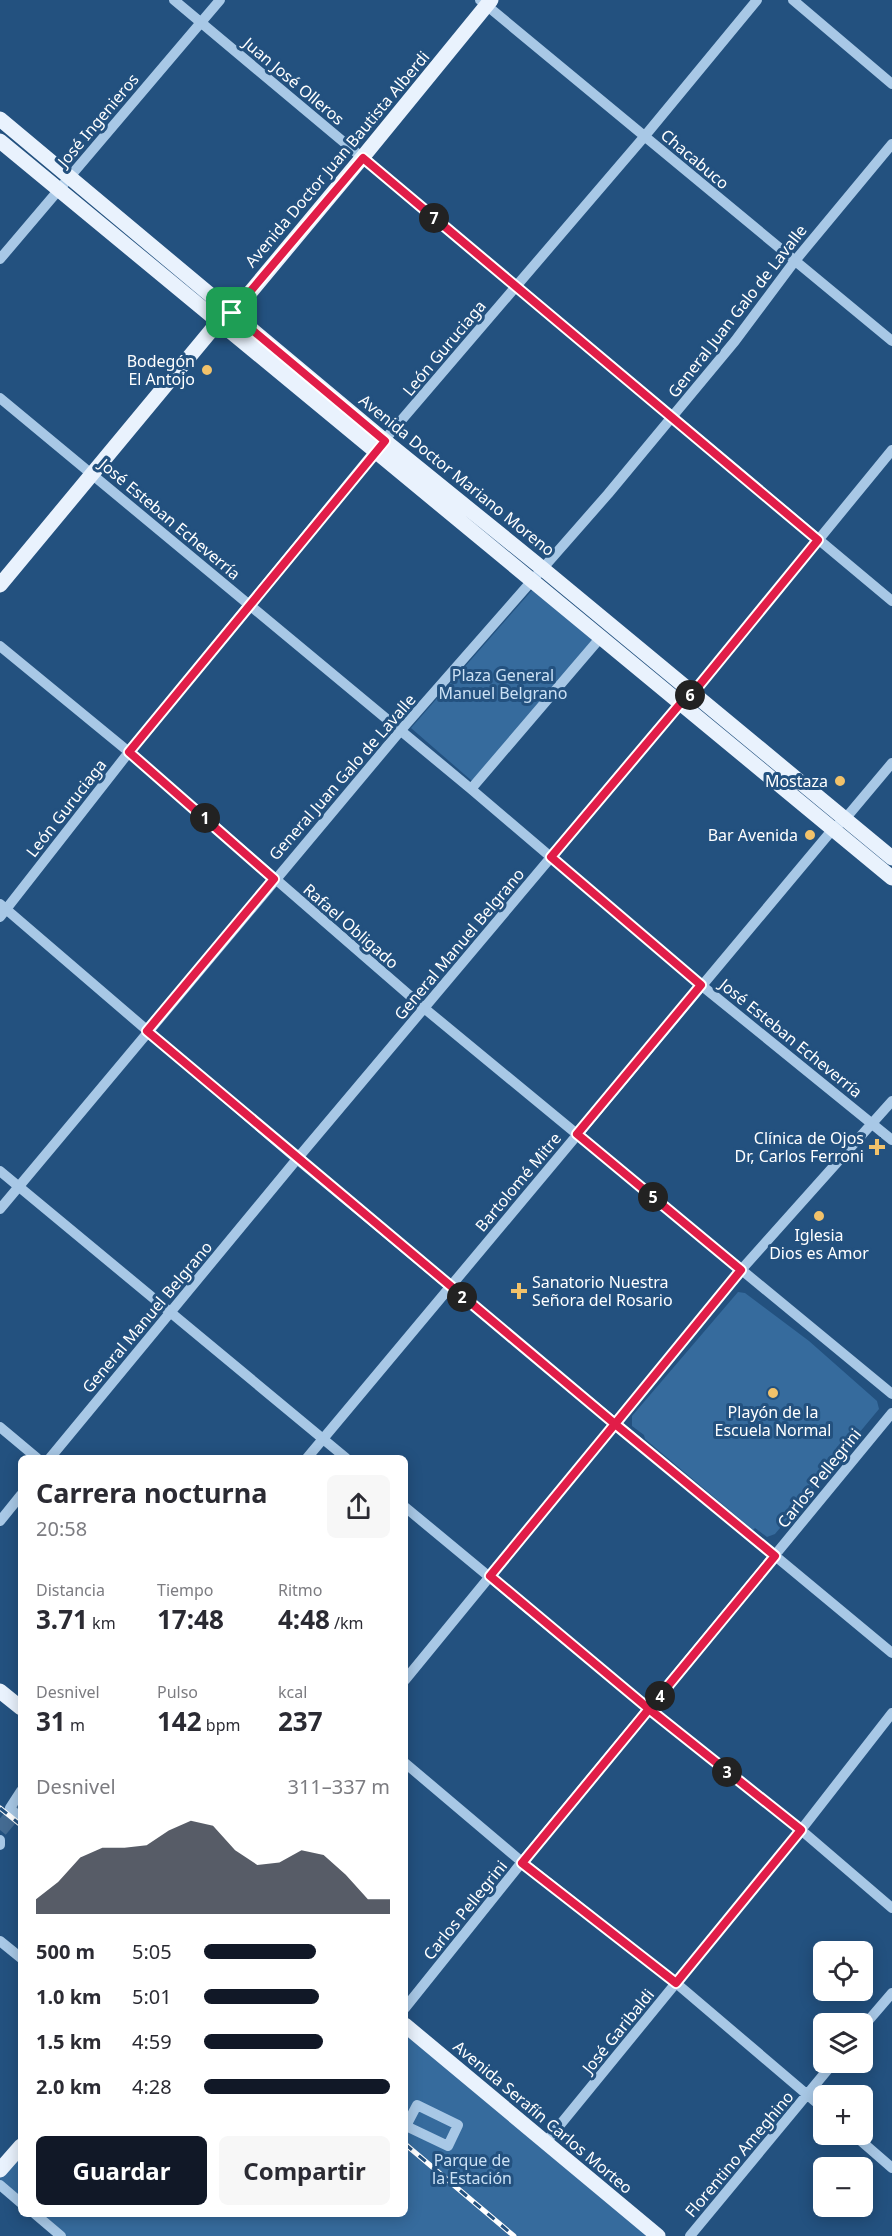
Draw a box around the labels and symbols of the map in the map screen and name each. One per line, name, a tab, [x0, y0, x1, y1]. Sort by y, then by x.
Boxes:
street label: Juan José Olleros	[237, 31, 349, 130]
street label: Avenida Doctor Juan Bautista Alberdi	[240, 46, 434, 272]
street label: José Ingenieros	[51, 69, 144, 173]
street label: Chacabuco	[656, 124, 734, 194]
pin: 7	[419, 203, 449, 233]
street label: General Juan Galo de Lavalle	[663, 220, 811, 402]
pin	[206, 287, 257, 338]
street label: León Guruciaga	[397, 295, 491, 401]
place label: Bodegón El Antojo	[127, 350, 195, 390]
marker: Bodegón El Antojo	[200, 363, 214, 377]
street label: Avenida Doctor Mariano Moreno	[355, 389, 559, 561]
street label: José Esteban Echeverría	[93, 452, 245, 585]
park label: Plaza General Manuel Belgrano	[439, 664, 567, 704]
pin: 6	[675, 680, 705, 710]
street label: General Juan Galo de Lavalle	[264, 689, 420, 865]
street label: León Guruciaga	[21, 754, 111, 862]
place label: Mostaza	[765, 770, 828, 792]
marker: Mostaza	[833, 774, 847, 788]
pin: 1	[190, 803, 220, 833]
place label: Bar Avenida	[708, 824, 798, 846]
marker: Bar Avenida	[803, 828, 817, 842]
street label: General Manuel Belgrano	[389, 863, 529, 1025]
street label: Rafael Obligado	[299, 878, 403, 974]
street label: José Esteban Echeverría	[713, 972, 867, 1102]
place label: Clínica de Ojos Dr, Carlos Ferroni	[735, 1127, 864, 1167]
street label: Bartolomé Mitre	[470, 1128, 566, 1236]
marker: Clínica de Ojos Dr, Carlos Ferroni	[868, 1138, 886, 1156]
pin: 5	[638, 1182, 668, 1212]
marker: Iglesia Dios es Amor	[812, 1209, 826, 1223]
place label: Iglesia Dios es Amor	[769, 1224, 869, 1264]
street label: General Manuel Belgrano	[77, 1236, 217, 1398]
place label: Sanatorio Nuestra Señora del Rosario	[532, 1271, 673, 1311]
pin: 2	[447, 1282, 477, 1312]
marker: Sanatorio Nuestra Señora del Rosario	[510, 1282, 528, 1300]
marker: Playón de la Escuela Normal	[766, 1386, 780, 1400]
place label: Playón de la Escuela Normal	[715, 1401, 831, 1441]
street label: Carlos Pellegrini	[772, 1424, 866, 1532]
pin: 4	[645, 1681, 675, 1711]
pin: 3	[712, 1757, 742, 1787]
street label: Carlos Pellegrini	[418, 1856, 512, 1964]
street label: José Garibaldi	[576, 1984, 659, 2080]
street label: Avenida Serafín Carlos Morteo	[449, 2035, 637, 2199]
street label: Florentino Ameghino	[680, 2086, 798, 2222]
park label: Parque de la Estación	[432, 2149, 512, 2189]

